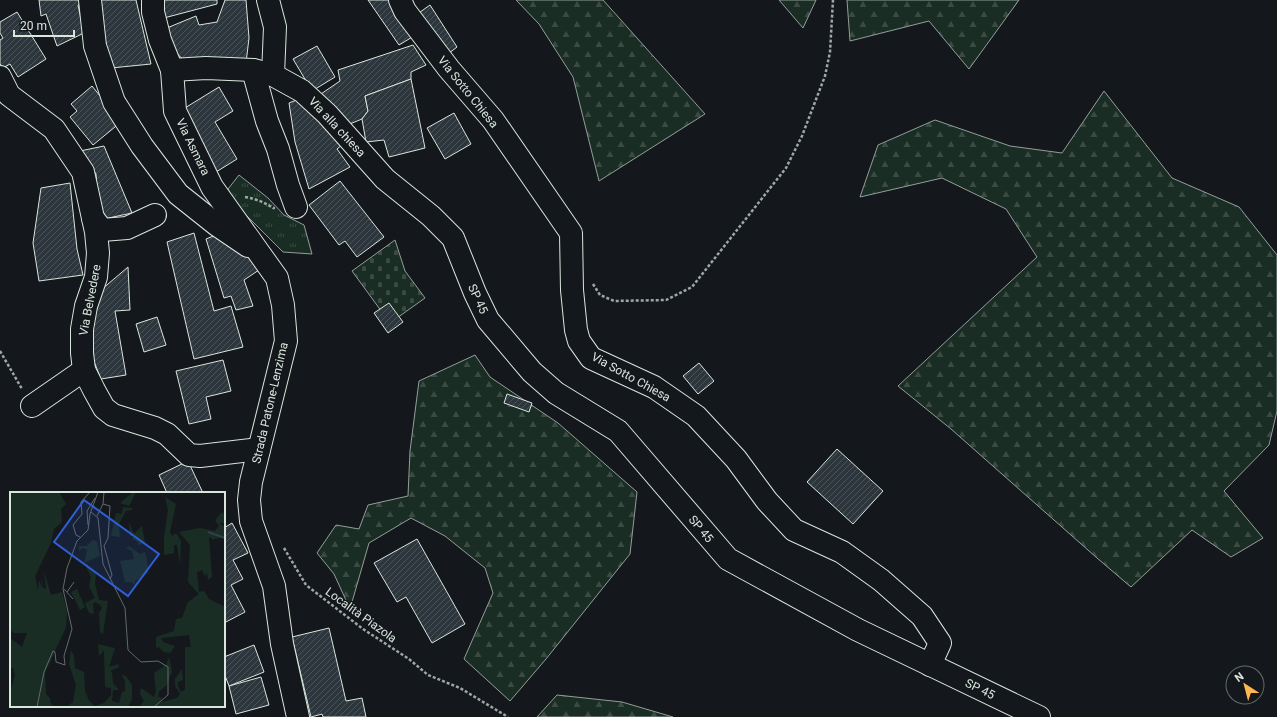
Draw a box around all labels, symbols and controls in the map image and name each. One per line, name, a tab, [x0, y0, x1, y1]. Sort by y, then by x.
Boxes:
scale bar	[14, 12, 74, 38]
text: 20 m	[20, 19, 47, 33]
street label: Via Sotto Chiesa	[435, 53, 501, 131]
street label: Via alla chiesa	[306, 94, 368, 160]
street label: Via Asmara	[173, 116, 213, 178]
street label: Via Belvedere	[76, 263, 104, 337]
street label: SP 45	[465, 282, 491, 316]
street label: Strada Patone-Lenzima	[249, 341, 291, 465]
street label: Via Sotto Chiesa	[589, 350, 673, 404]
inset map	[10, 492, 225, 707]
street label: SP 45	[686, 513, 717, 546]
street label: Località Piazola	[323, 584, 399, 646]
north arrow	[1225, 665, 1265, 705]
text: N	[1232, 670, 1247, 685]
street label: SP 45	[963, 676, 997, 702]

